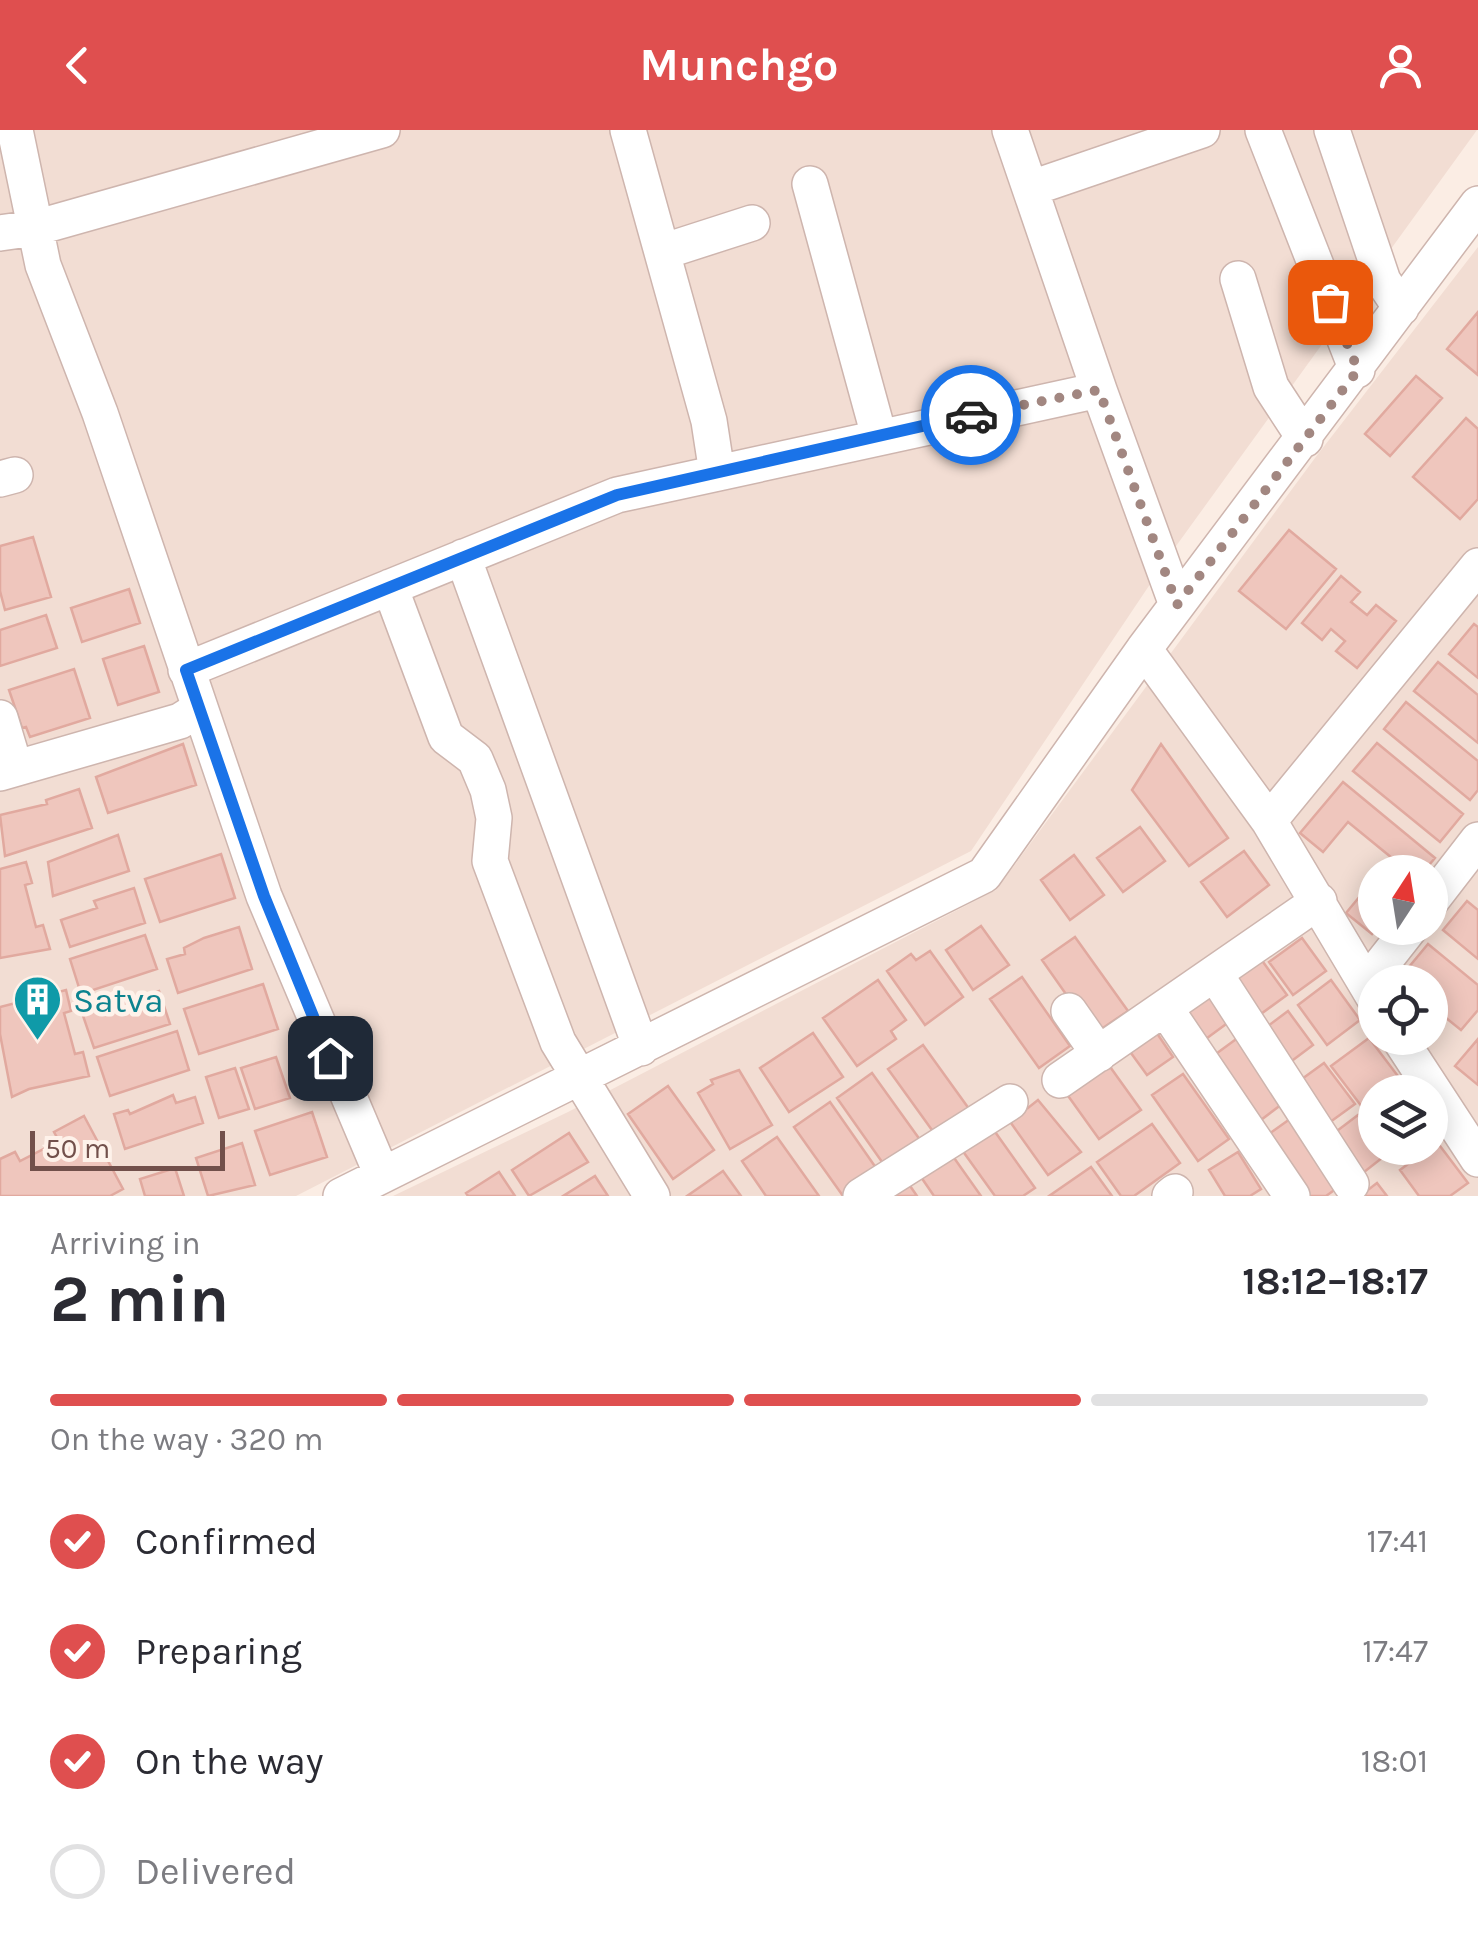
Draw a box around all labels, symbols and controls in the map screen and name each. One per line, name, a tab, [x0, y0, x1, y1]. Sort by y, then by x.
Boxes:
icon: back	[50, 38, 105, 93]
icon: person	[1373, 38, 1428, 93]
text: Munchgo	[639, 39, 839, 91]
pin	[1288, 260, 1373, 345]
icon: bag	[1303, 275, 1358, 330]
courier	[921, 365, 1021, 465]
icon: car	[944, 388, 999, 443]
north arrow	[1358, 855, 1448, 945]
map controls	[1358, 855, 1448, 1165]
button: locate	[1358, 965, 1448, 1055]
building icon: Satva	[12, 974, 64, 1042]
place label: Satva	[73, 980, 163, 1021]
pin	[288, 1016, 373, 1101]
icon: home	[303, 1031, 358, 1086]
button: layers	[1358, 1075, 1448, 1165]
scale bar	[30, 1126, 225, 1170]
text: 50 m	[45, 1132, 110, 1165]
text: Arriving in	[50, 1225, 201, 1262]
text: 18:12–18:17	[1242, 1259, 1428, 1304]
text: 2 min	[50, 1261, 229, 1337]
text: On the way · 320 m	[50, 1421, 324, 1458]
icon: check	[50, 1514, 105, 1569]
text: Confirmed	[135, 1519, 318, 1564]
text: 17:41	[1367, 1523, 1428, 1560]
icon: check	[50, 1624, 105, 1679]
text: Preparing	[135, 1629, 302, 1674]
text: 17:47	[1362, 1633, 1428, 1670]
icon: check	[50, 1734, 105, 1789]
text: On the way	[135, 1739, 323, 1784]
text: 18:01	[1361, 1743, 1428, 1780]
text: Delivered	[135, 1849, 296, 1894]

